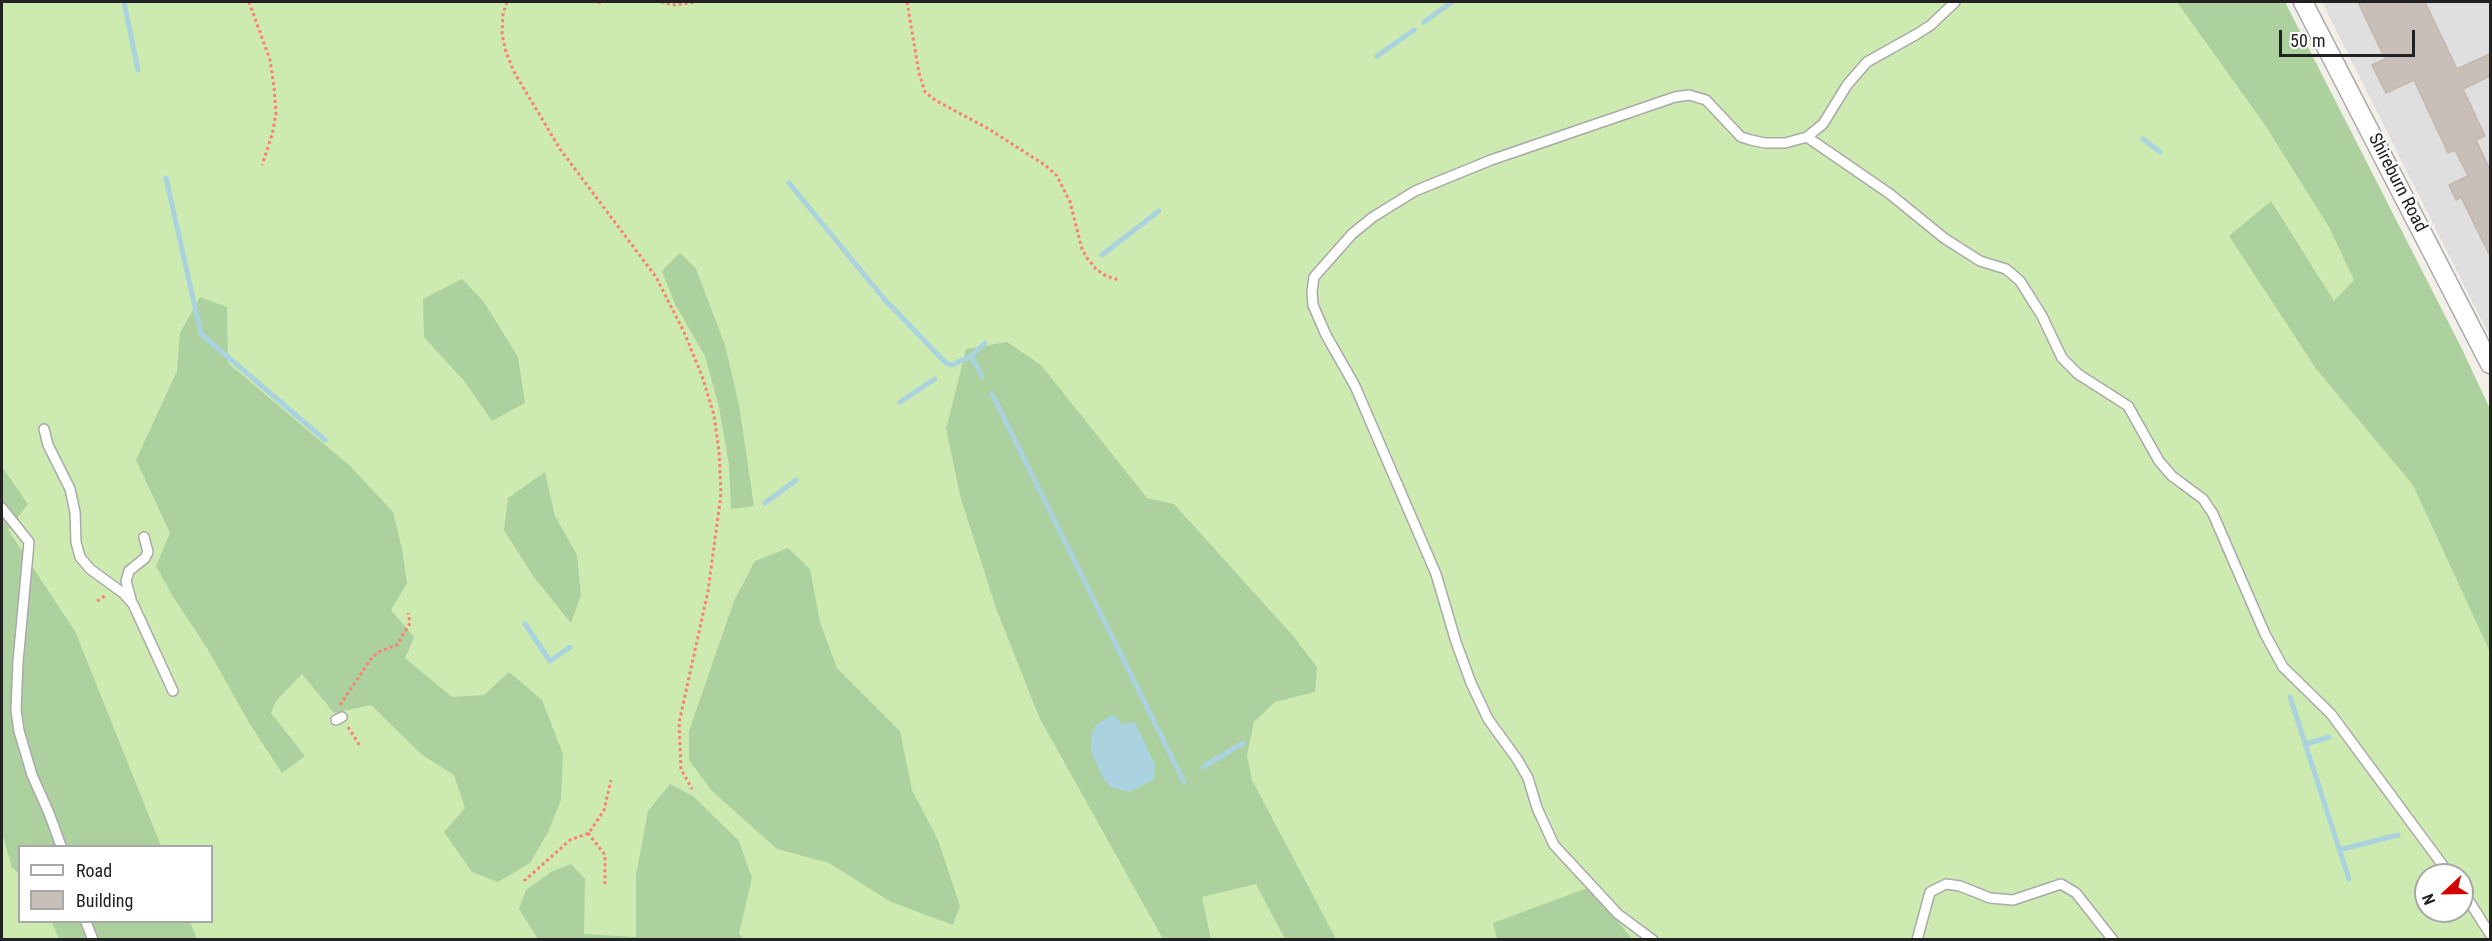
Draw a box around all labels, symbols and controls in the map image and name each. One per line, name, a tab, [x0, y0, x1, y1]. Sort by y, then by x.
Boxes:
scale bar	[2282, 18, 2418, 56]
text: 50 m	[2290, 30, 2325, 51]
street label: Shireburn Road	[2363, 130, 2431, 236]
legend	[18, 845, 213, 923]
text: Road	[76, 860, 112, 881]
north arrow	[2414, 863, 2474, 923]
text: Building	[76, 890, 133, 911]
text: N	[2418, 891, 2439, 907]

